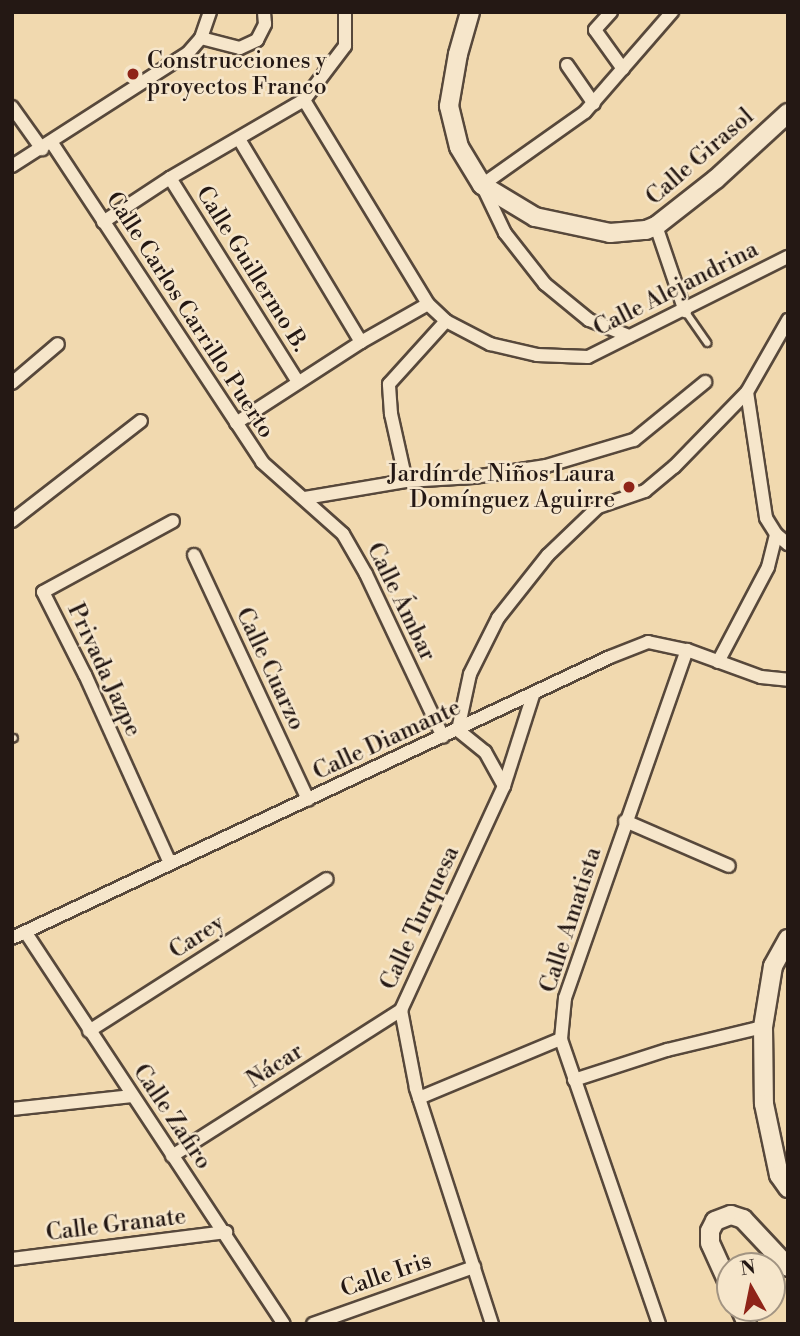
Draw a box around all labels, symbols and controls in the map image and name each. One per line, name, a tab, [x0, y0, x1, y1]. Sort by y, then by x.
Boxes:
place label: Construcciones y proyectos Franco	[147, 47, 327, 101]
marker: Construcciones y proyectos Franco	[125, 66, 141, 82]
street label: Calle Girasol	[641, 103, 759, 211]
street label: Calle Guillermo B.	[190, 181, 314, 357]
street label: Calle Carlos Carrillo Puerto	[100, 187, 280, 443]
street label: Calle Alejandrina	[589, 236, 763, 342]
place label: Jardín de Niños Laura Domínguez Aguirre	[388, 460, 615, 514]
marker: Jardín de Niños Laura Domínguez Aguirre	[621, 479, 637, 495]
street label: Calle Ámbar	[361, 538, 441, 666]
street label: Privada Jazpe	[61, 599, 147, 741]
street label: Calle Cuarzo	[230, 603, 310, 735]
street label: Calle Diamante	[309, 694, 465, 786]
street label: Calle Turquesa	[375, 842, 465, 994]
street label: Calle Amatista	[535, 844, 607, 996]
street label: Carey	[164, 909, 230, 965]
street label: Nácar	[242, 1038, 308, 1094]
street label: Calle Zafiro	[127, 1059, 217, 1175]
street label: Calle Granate	[44, 1203, 188, 1247]
street label: Calle Iris	[337, 1247, 435, 1303]
north arrow	[716, 1252, 786, 1322]
text: N	[739, 1255, 757, 1281]

